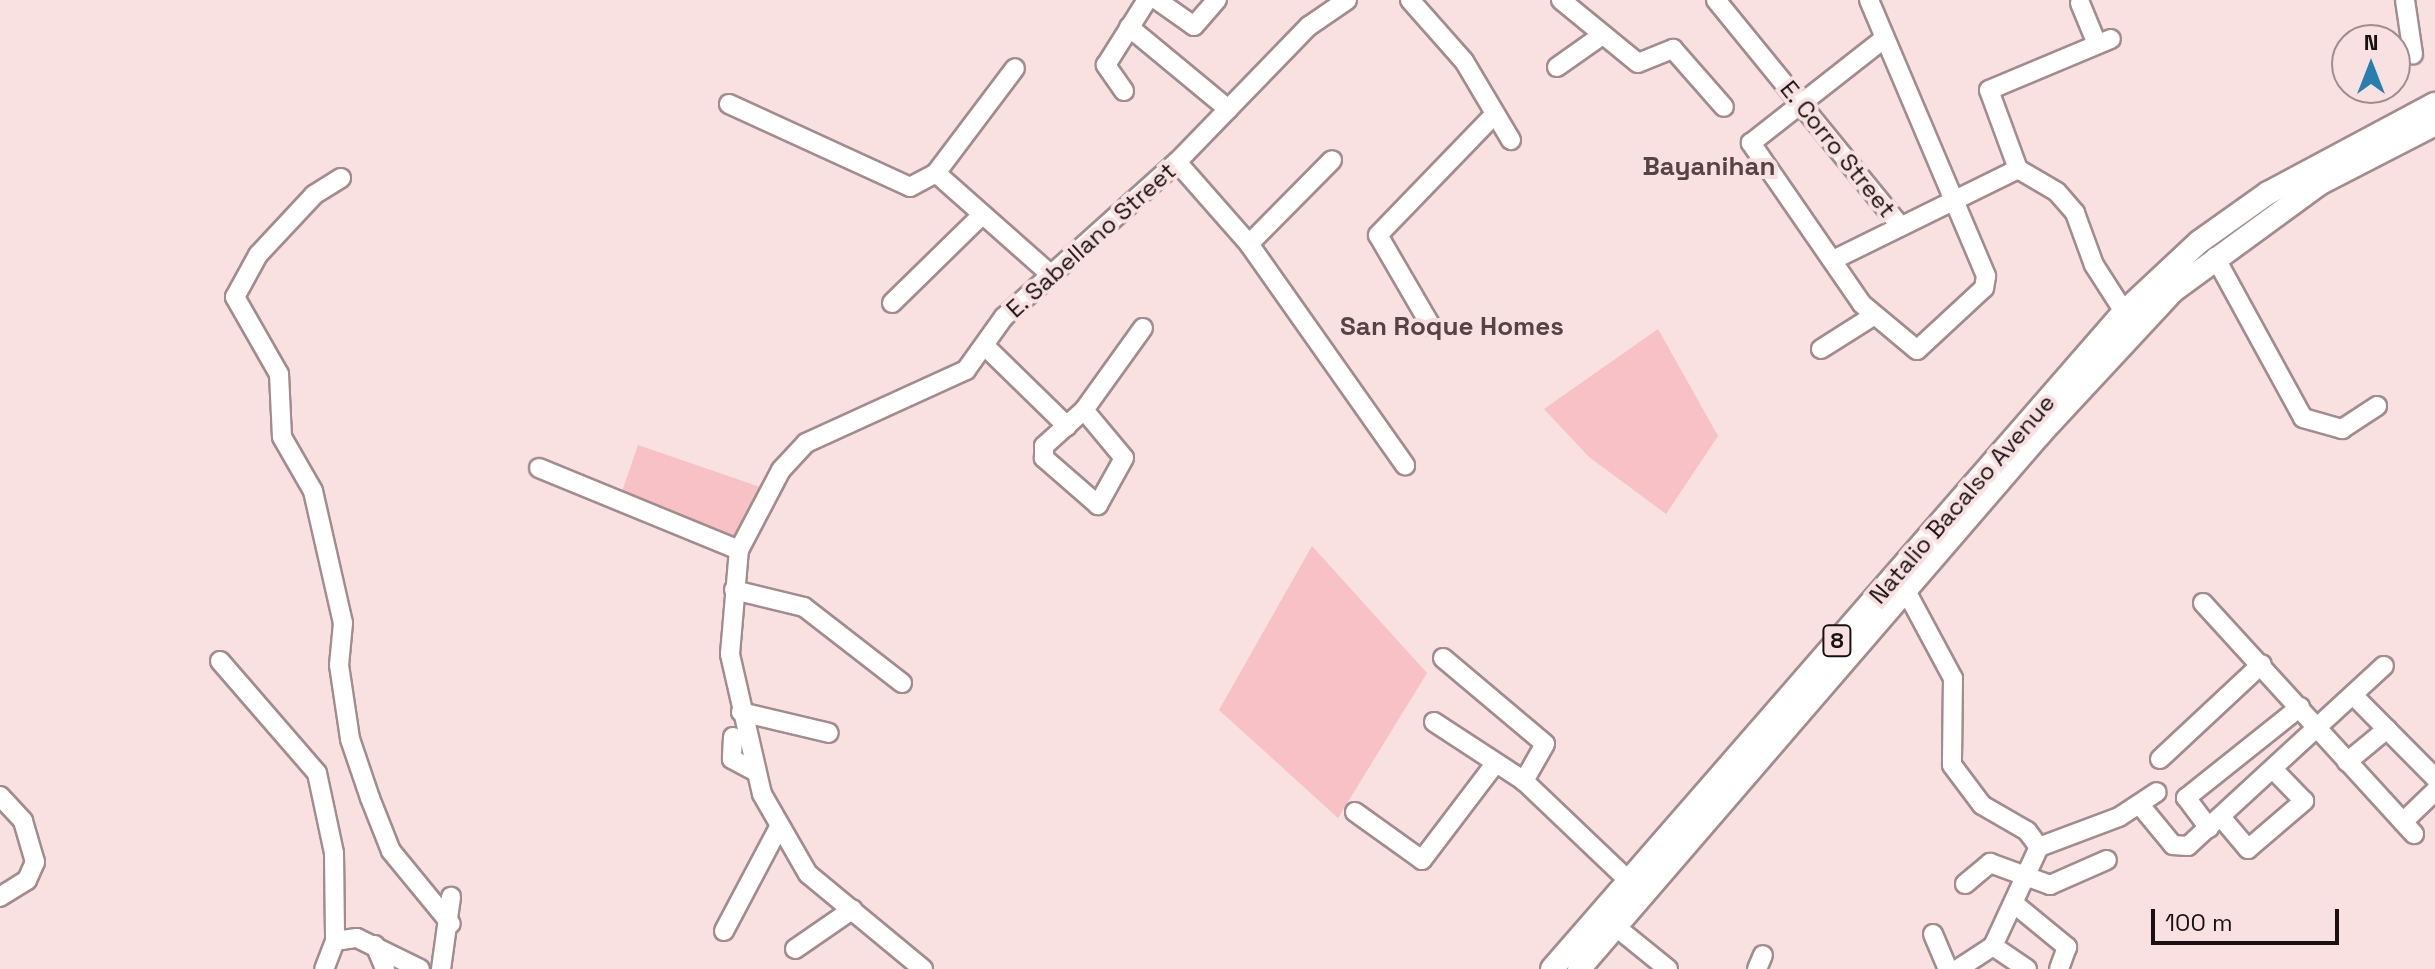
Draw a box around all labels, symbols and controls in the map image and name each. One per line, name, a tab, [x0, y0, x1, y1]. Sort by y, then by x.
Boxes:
north arrow	[2331, 24, 2411, 104]
text: N	[2364, 28, 2378, 56]
street label: E. Corro Street	[1774, 75, 1902, 223]
district label: Bayanihan	[1643, 151, 1775, 183]
street label: E. Sabellano Street	[1000, 156, 1182, 324]
district label: San Roque Homes	[1340, 311, 1564, 343]
street label: Natalio Bacalso Avenue	[1863, 388, 2061, 610]
road number: 8	[1821, 623, 1853, 659]
scale bar	[2155, 893, 2343, 943]
text: 100 m	[2165, 907, 2233, 938]

